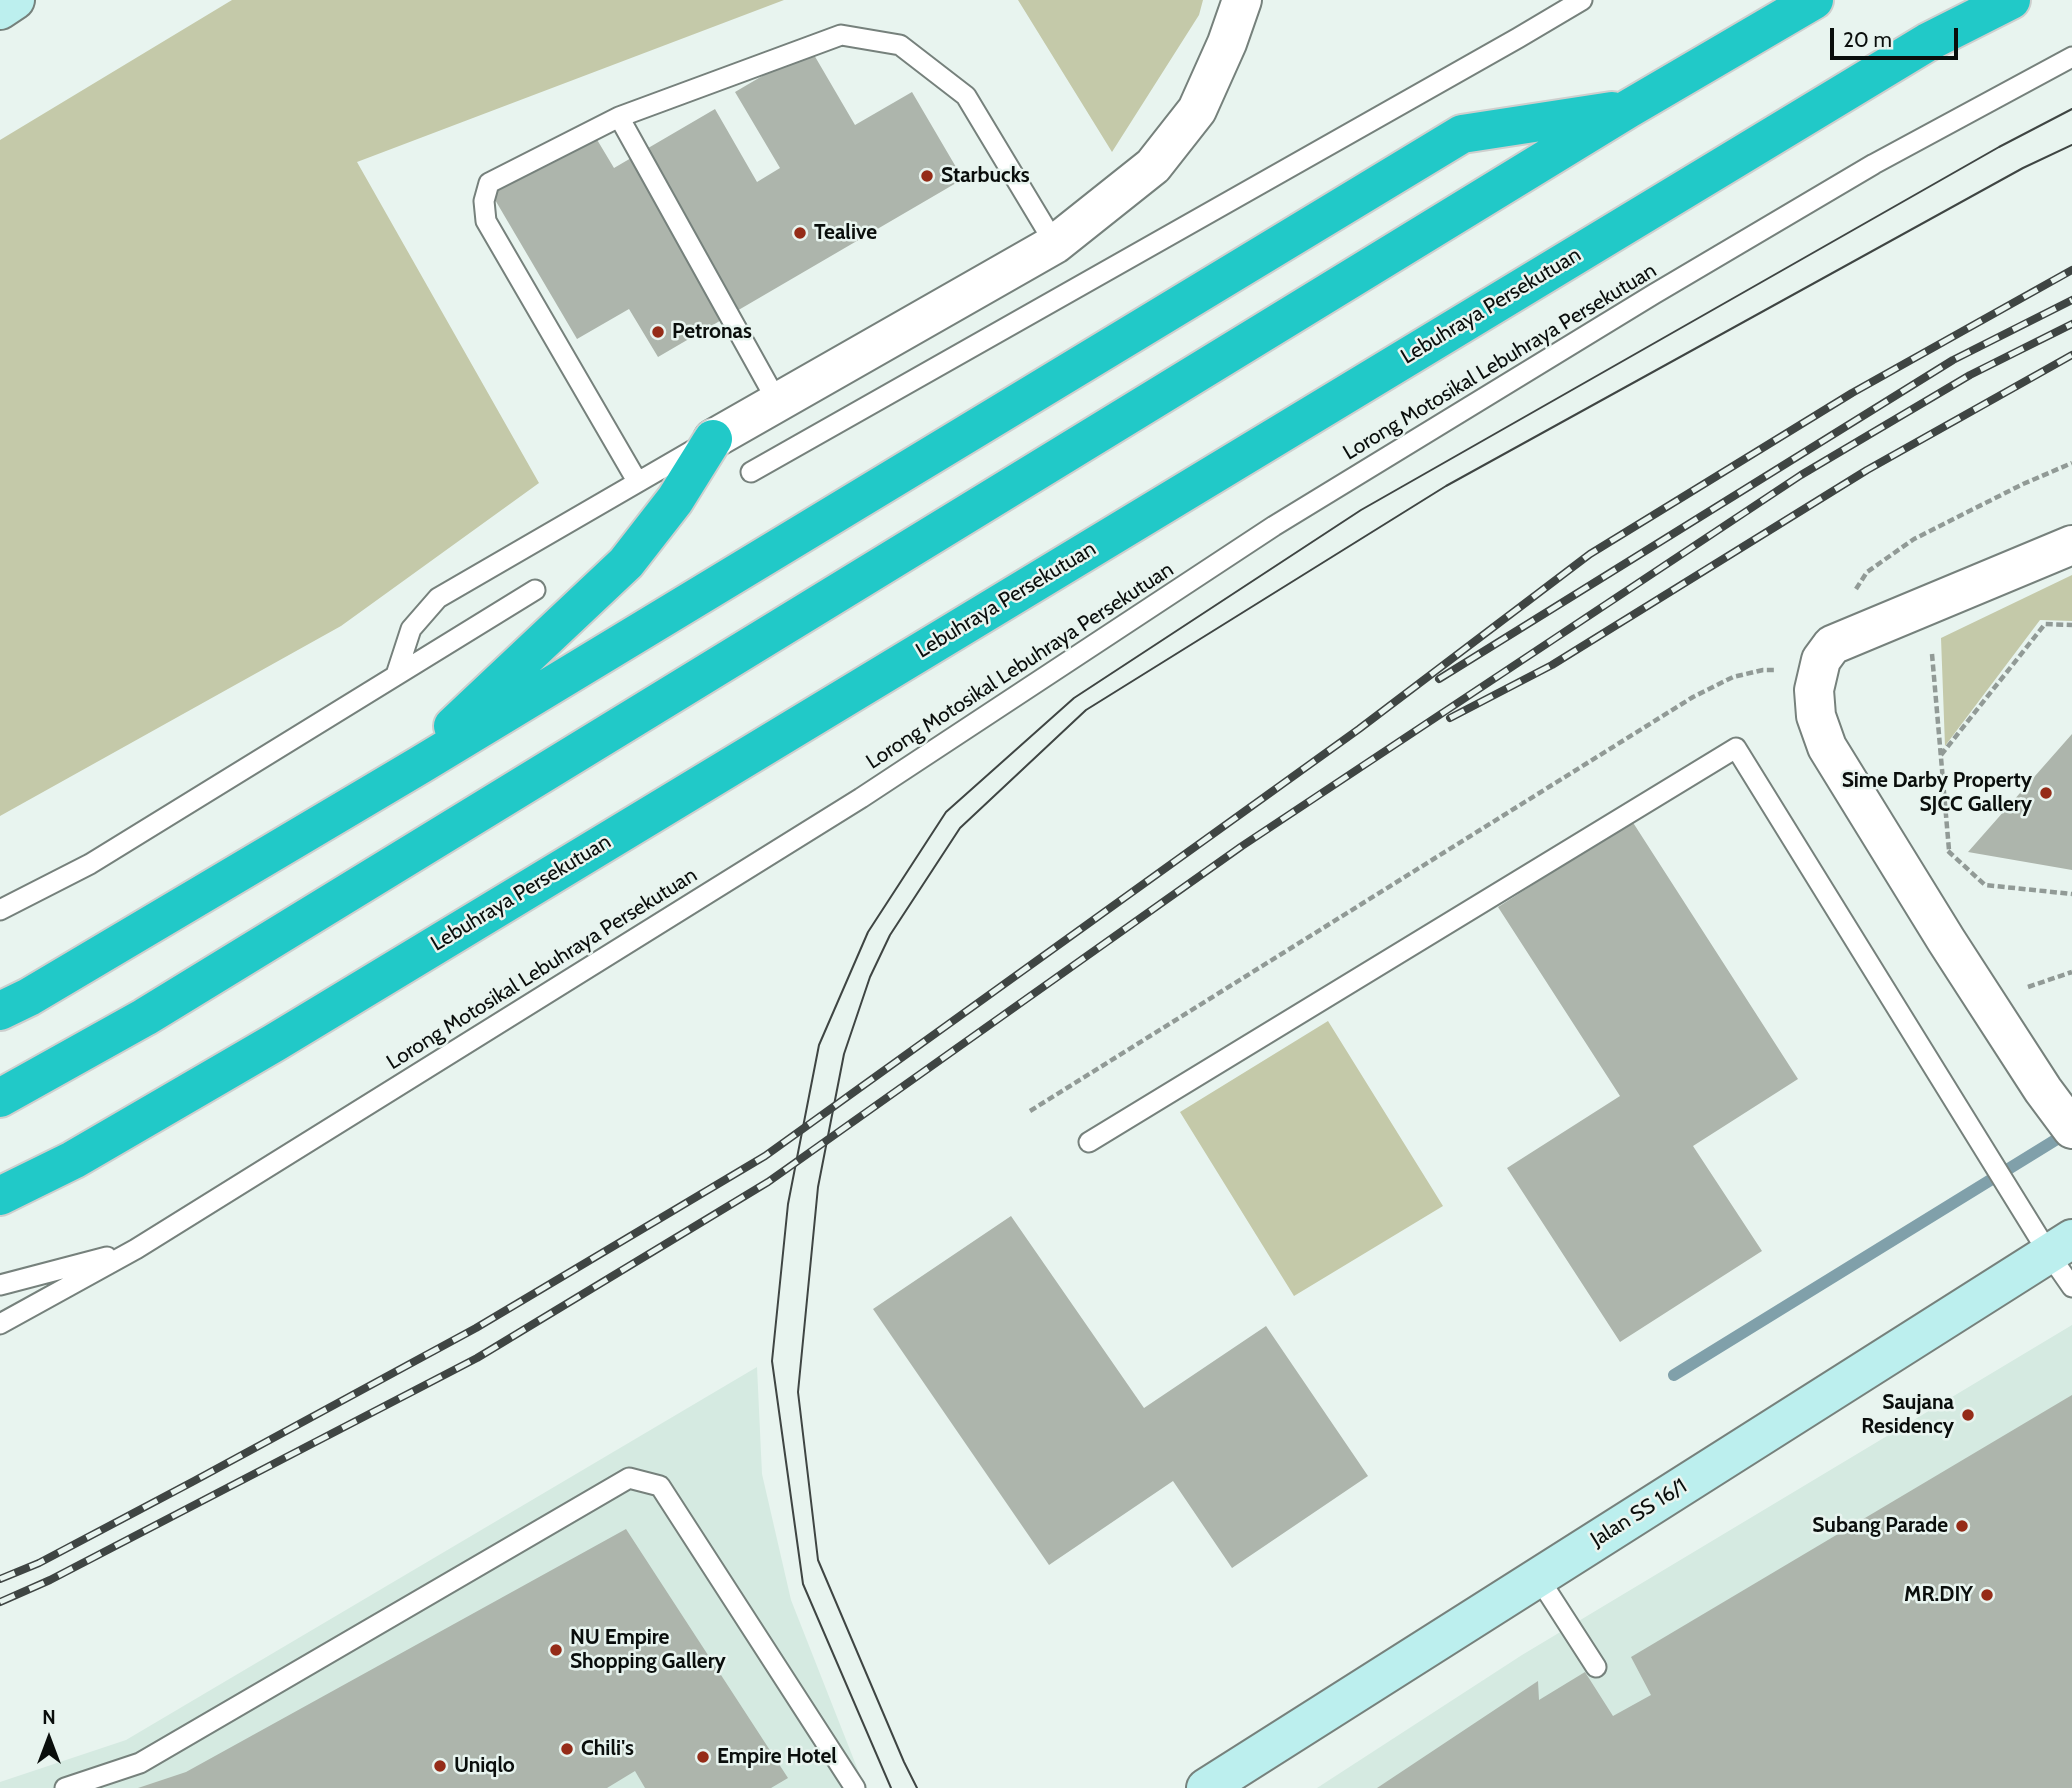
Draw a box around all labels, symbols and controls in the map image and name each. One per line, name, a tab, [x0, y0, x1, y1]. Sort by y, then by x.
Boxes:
scale bar	[1834, 14, 1962, 58]
text: 20 m	[1843, 27, 1892, 52]
place label: Starbucks	[941, 163, 1030, 189]
marker: Starbucks	[919, 168, 935, 184]
place label: Tealive	[814, 220, 877, 246]
marker: Tealive	[792, 225, 808, 241]
street label: Lebuhraya Persekutuan	[1396, 242, 1586, 370]
street label: Lorong Motosikal Lebuhraya Persekutuan	[1339, 258, 1661, 466]
place label: Petronas	[672, 319, 752, 345]
marker: Petronas	[650, 324, 666, 340]
street label: Lebuhraya Persekutuan	[911, 536, 1101, 664]
street label: Lorong Motosikal Lebuhraya Persekutuan	[862, 557, 1178, 775]
place label: Sime Darby Property SJCC Gallery	[1842, 768, 2032, 818]
marker: Sime Darby Property SJCC Gallery	[2038, 785, 2054, 801]
street label: Lebuhraya Persekutuan	[426, 829, 616, 957]
street label: Lorong Motosikal Lebuhraya Persekutuan	[382, 863, 702, 1075]
place label: Saujana Residency	[1861, 1390, 1954, 1440]
marker: Saujana Residency	[1960, 1407, 1976, 1423]
street label: Jalan SS 16/1	[1586, 1474, 1692, 1552]
place label: Subang Parade	[1812, 1513, 1948, 1539]
marker: Subang Parade	[1954, 1518, 1970, 1534]
place label: MR.DIY	[1904, 1582, 1973, 1608]
marker: MR.DIY	[1979, 1587, 1995, 1603]
place label: NU Empire Shopping Gallery	[570, 1625, 726, 1675]
marker: NU Empire Shopping Gallery	[548, 1642, 564, 1658]
north arrow	[14, 1704, 84, 1774]
text: N	[42, 1706, 56, 1729]
place label: Chili's	[581, 1736, 634, 1762]
marker: Chili's	[559, 1741, 575, 1757]
place label: Empire Hotel	[717, 1744, 837, 1770]
marker: Empire Hotel	[695, 1749, 711, 1765]
place label: Uniqlo	[454, 1753, 515, 1779]
marker: Uniqlo	[432, 1758, 448, 1774]

